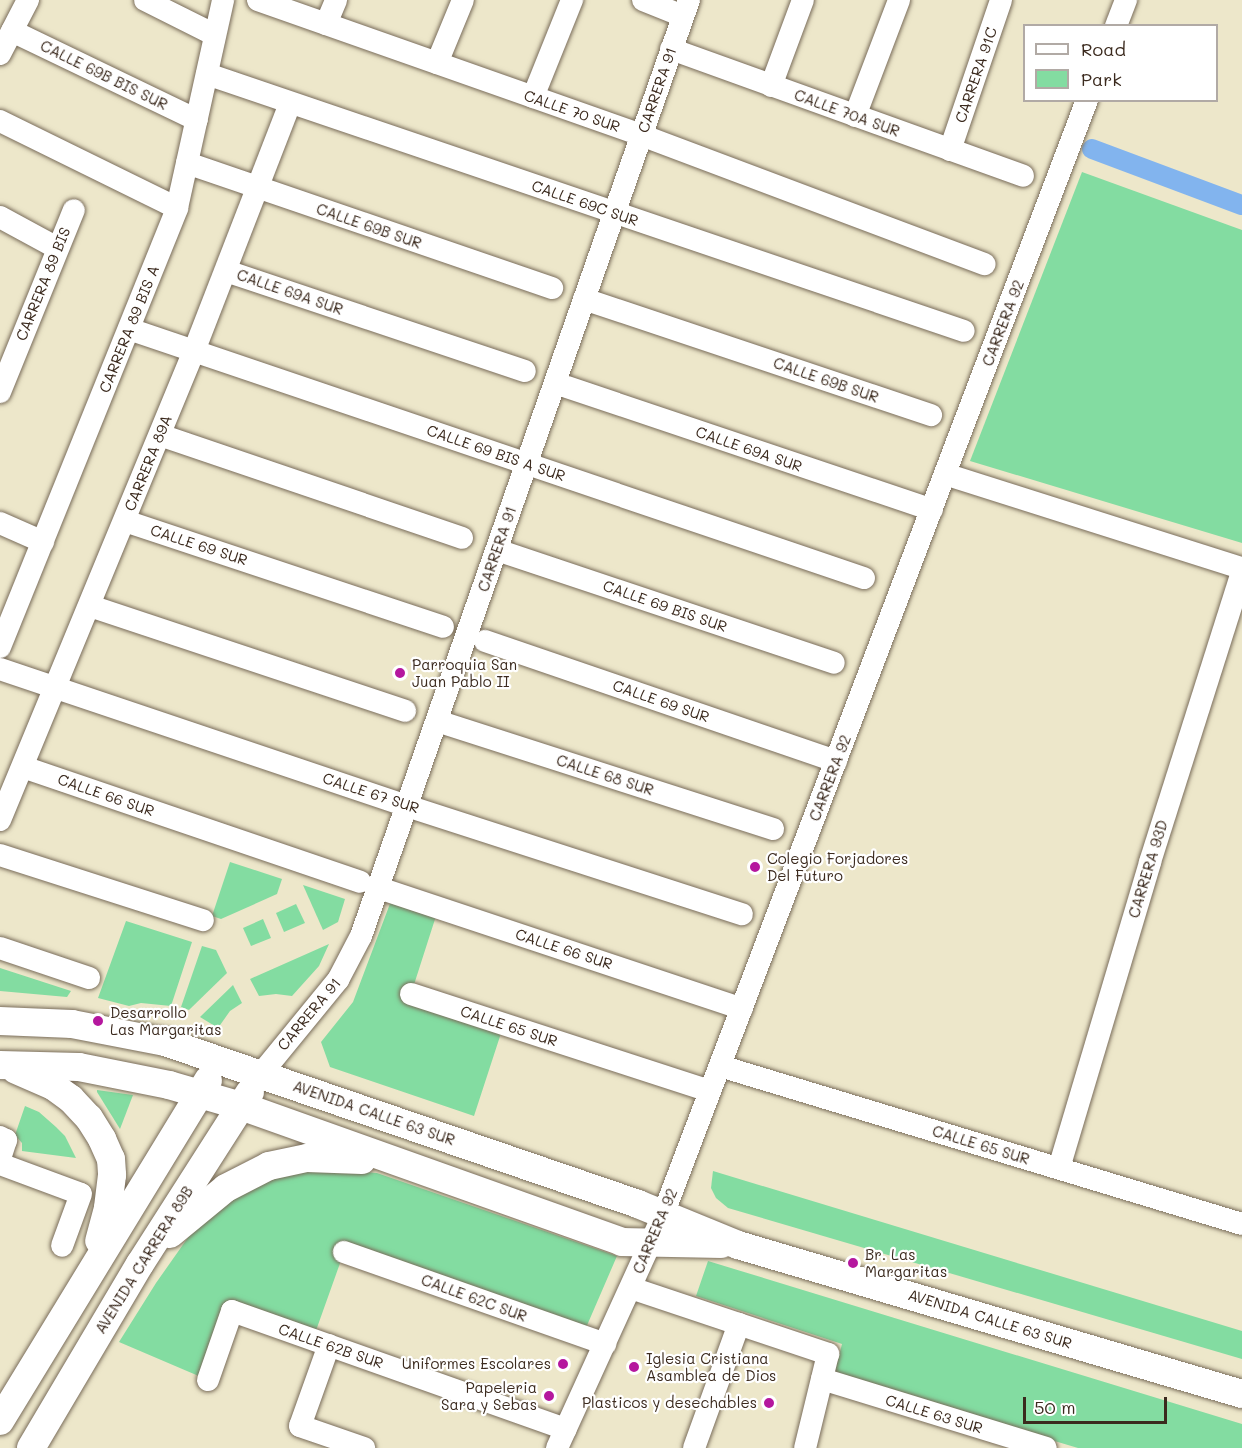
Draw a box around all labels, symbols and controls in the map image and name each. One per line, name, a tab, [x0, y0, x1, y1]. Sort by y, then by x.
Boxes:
legend	[1023, 24, 1218, 102]
street label: CARRERA 91C	[951, 25, 1001, 125]
street label: CALLE 69B BIS SUR	[37, 36, 171, 114]
text: Road	[1081, 37, 1126, 61]
street label: CARRERA 91	[634, 45, 680, 135]
text: Park	[1081, 67, 1122, 91]
street label: CALLE 70 SUR	[521, 86, 623, 136]
street label: CALLE 70A SUR	[792, 86, 902, 140]
street label: CALLE 69C SUR	[529, 176, 641, 230]
street label: CALLE 69B SUR	[314, 200, 424, 252]
street label: CARRERA 89 BIS	[12, 225, 74, 343]
street label: CARRERA 89 BIS A	[95, 263, 163, 395]
street label: CALLE 69A SUR	[234, 265, 346, 319]
street label: CARRERA 92	[978, 277, 1028, 369]
street label: CALLE 69B SUR	[771, 354, 881, 406]
street label: CARRERA 89A	[121, 412, 175, 514]
street label: CALLE 69 BIS A SUR	[424, 421, 568, 485]
street label: CALLE 69A SUR	[693, 422, 805, 476]
street label: CARRERA 91	[474, 504, 520, 594]
street label: CALLE 69 SUR	[148, 521, 250, 569]
street label: CALLE 69 BIS SUR	[601, 576, 729, 636]
place label: Parroquia San Juan Pablo II	[412, 655, 517, 690]
marker: Parroquia San Juan Pablo II	[393, 666, 407, 680]
street label: CALLE 69 SUR	[610, 676, 712, 726]
street label: CARRERA 92	[805, 732, 855, 824]
street label: CALLE 68 SUR	[554, 751, 656, 799]
street label: CALLE 67 SUR	[320, 769, 422, 817]
street label: CALLE 66 SUR	[55, 770, 157, 820]
street label: CARRERA 93D	[1125, 818, 1171, 920]
place label: Colegio Forjadores Del Futuro	[767, 849, 908, 884]
marker: Colegio Forjadores Del Futuro	[748, 860, 762, 874]
street label: CALLE 66 SUR	[513, 925, 615, 973]
street label: CARRERA 91	[273, 974, 345, 1054]
street label: CALLE 65 SUR	[458, 1002, 560, 1050]
place label: Desarrollo Las Margaritas	[110, 1003, 222, 1038]
marker: Desarrollo Las Margaritas	[91, 1014, 105, 1028]
street label: AVENIDA CALLE 63 SUR	[290, 1077, 458, 1149]
street label: CALLE 65 SUR	[930, 1122, 1032, 1168]
street label: AVENIDA CARRERA 89B	[91, 1183, 197, 1337]
street label: CARRERA 92	[629, 1186, 681, 1276]
place label: Br. Las Margaritas	[865, 1245, 947, 1280]
marker: Br. Las Margaritas	[846, 1256, 860, 1270]
street label: CALLE 62C SUR	[419, 1271, 529, 1325]
street label: AVENIDA CALLE 63 SUR	[906, 1285, 1074, 1353]
street label: CALLE 62B SUR	[276, 1320, 386, 1372]
place label: Iglesia Cristiana Asamblea de Dios	[646, 1349, 776, 1384]
place label: Uniformes Escolares	[402, 1355, 551, 1373]
marker: Uniformes Escolares	[556, 1357, 570, 1371]
marker: Iglesia Cristiana Asamblea de Dios	[627, 1360, 641, 1374]
place label: Papeleria Sara y Sebas	[441, 1378, 537, 1413]
scale bar	[1026, 1385, 1170, 1423]
marker: Papeleria Sara y Sebas	[542, 1389, 556, 1403]
street label: CALLE 63 SUR	[883, 1391, 985, 1437]
place label: Plasticos y desechables	[582, 1394, 757, 1412]
text: 50 m	[1034, 1395, 1076, 1419]
marker: Plasticos y desechables	[762, 1396, 776, 1410]

